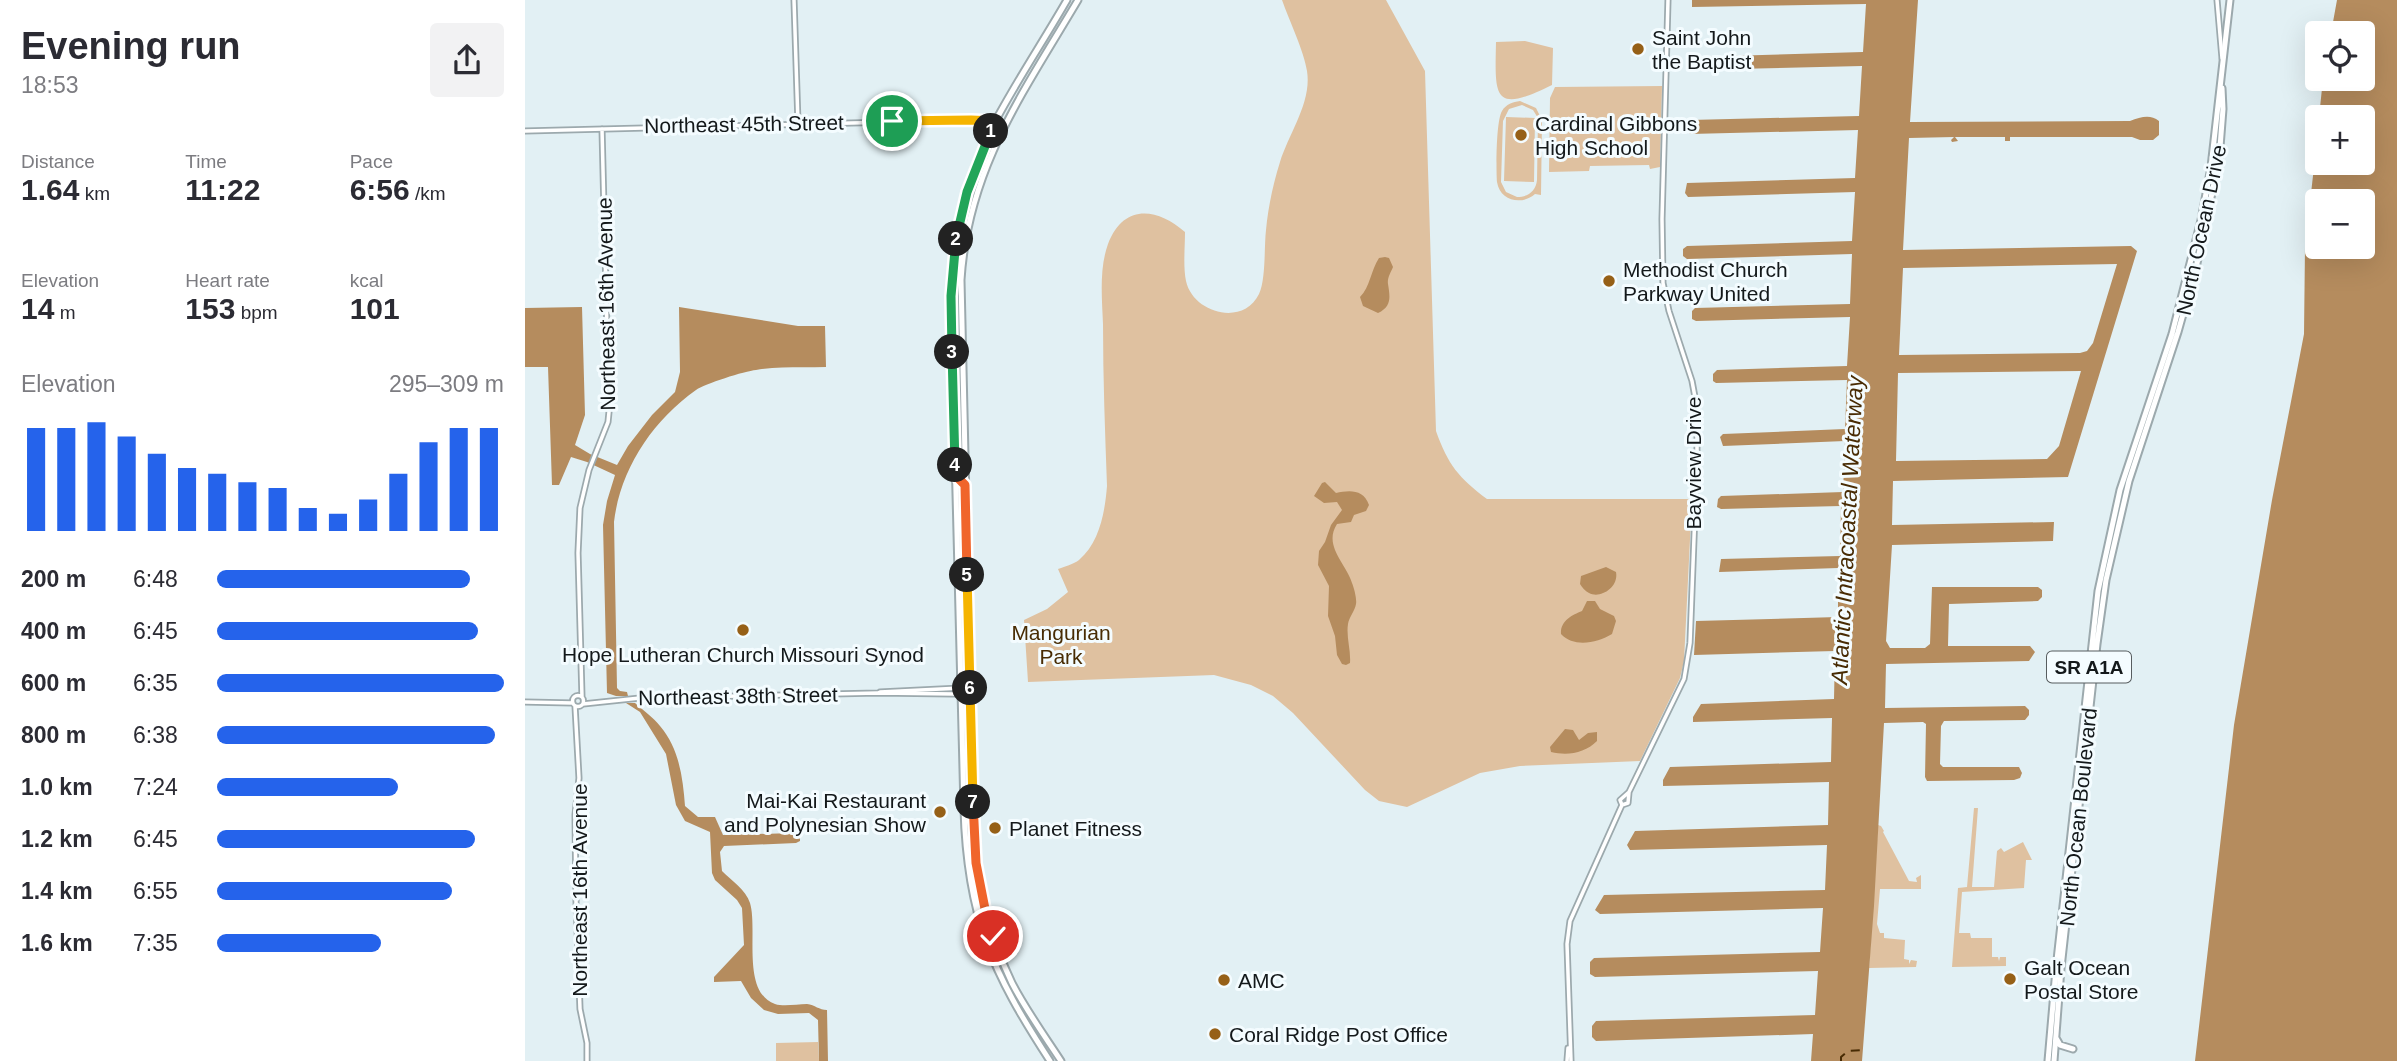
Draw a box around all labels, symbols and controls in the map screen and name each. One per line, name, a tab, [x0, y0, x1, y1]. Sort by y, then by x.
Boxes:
map controls	[2305, 21, 2375, 259]
button: locate	[2305, 21, 2375, 91]
button: share	[430, 23, 504, 97]
text: Evening run	[21, 25, 241, 67]
place label: Saint John the Baptist	[1652, 26, 1751, 73]
marker: Saint John the Baptist	[1630, 41, 1646, 57]
text: 18:53	[21, 72, 79, 98]
pin	[862, 91, 922, 151]
icon: arrive	[873, 102, 911, 140]
button: +	[2305, 105, 2375, 175]
street label: Northeast 45th Street	[644, 111, 844, 137]
place label: Cardinal Gibbons High School	[1535, 112, 1697, 159]
pin: 1	[973, 114, 1009, 148]
text: 1	[985, 120, 996, 141]
marker: Cardinal Gibbons High School	[1513, 127, 1529, 143]
street label: North Ocean Drive	[2172, 143, 2230, 317]
text: Distance	[21, 151, 95, 172]
text: Time	[185, 151, 227, 172]
text: Pace	[350, 151, 393, 172]
text: 1.64	[21, 173, 79, 206]
text: 11:22	[185, 173, 260, 206]
text: 6:56	[350, 173, 410, 206]
text: km	[79, 183, 110, 204]
text: /km	[410, 183, 446, 204]
button: −	[2305, 189, 2375, 259]
street label: Northeast 16th Avenue	[593, 197, 619, 411]
pin: 2	[939, 222, 973, 256]
text: 2	[950, 228, 961, 249]
place label: Methodist Church Parkway United	[1623, 258, 1788, 305]
text: Elevation	[21, 270, 99, 291]
text: Heart rate	[185, 270, 270, 291]
text: kcal	[350, 270, 383, 291]
marker: Methodist Church Parkway United	[1601, 273, 1617, 289]
text: 14	[21, 292, 54, 325]
text: 153	[185, 292, 235, 325]
text: 101	[350, 292, 400, 325]
text: m	[54, 302, 75, 323]
text: bpm	[235, 302, 278, 323]
pin: 3	[935, 334, 969, 370]
text: 3	[946, 341, 957, 362]
text: Elevation	[21, 371, 116, 397]
text: 295–309 m	[389, 371, 504, 397]
water label: Atlantic Intracoastal Waterway	[1826, 374, 1868, 687]
street label: Bayview Drive	[1682, 396, 1705, 530]
pin: 4	[937, 448, 973, 482]
text: 4	[949, 454, 960, 475]
pin: 5	[949, 558, 985, 592]
text: 5	[961, 564, 972, 585]
text: 200 m	[21, 566, 86, 592]
text: 6:48	[133, 566, 178, 592]
text: 400 m	[21, 618, 86, 644]
text: 6:45	[133, 618, 178, 644]
park label: Mangurian Park	[1011, 621, 1111, 668]
marker: Hope Lutheran Church Missouri Synod	[735, 622, 751, 638]
place label: Hope Lutheran Church Missouri Synod	[562, 643, 924, 666]
road number: SR A1A	[2047, 652, 2131, 682]
text: 600 m	[21, 670, 86, 696]
text: 6:35	[133, 670, 178, 696]
pin: 6	[953, 670, 987, 706]
text: 6	[964, 677, 975, 698]
street label: Northeast 38th Street	[638, 683, 838, 709]
street label: North Ocean Boulevard	[2055, 707, 2101, 927]
text: 800 m	[21, 722, 86, 748]
text: 6:38	[133, 722, 178, 748]
text: 1.0 km	[21, 774, 93, 800]
text: 7:24	[133, 774, 178, 800]
street label: Northeast 16th Avenue	[568, 783, 591, 997]
pin: 7	[955, 784, 991, 820]
place label: Mai-Kai Restaurant and Polynesian Show	[724, 789, 927, 836]
text: 7	[967, 791, 978, 812]
marker: Mai-Kai Restaurant and Polynesian Show	[932, 804, 948, 820]
place label: Planet Fitness	[1009, 817, 1142, 840]
marker: Planet Fitness	[987, 820, 1003, 836]
text: 1.2 km	[21, 826, 93, 852]
text: 6:45	[133, 826, 178, 852]
text: 1.4 km	[21, 878, 93, 904]
text: 6:55	[133, 878, 178, 904]
pin	[963, 906, 1023, 966]
icon: check	[974, 917, 1012, 955]
text: 1.6 km	[21, 930, 93, 956]
text: 7:35	[133, 930, 178, 956]
place label: Galt Ocean Postal Store	[2024, 956, 2138, 1003]
place label: AMC	[1238, 969, 1285, 992]
marker: Galt Ocean Postal Store	[2002, 971, 2018, 987]
marker: AMC	[1216, 972, 1232, 988]
place label: Coral Ridge Post Office	[1229, 1023, 1448, 1046]
marker: Coral Ridge Post Office	[1207, 1026, 1223, 1042]

